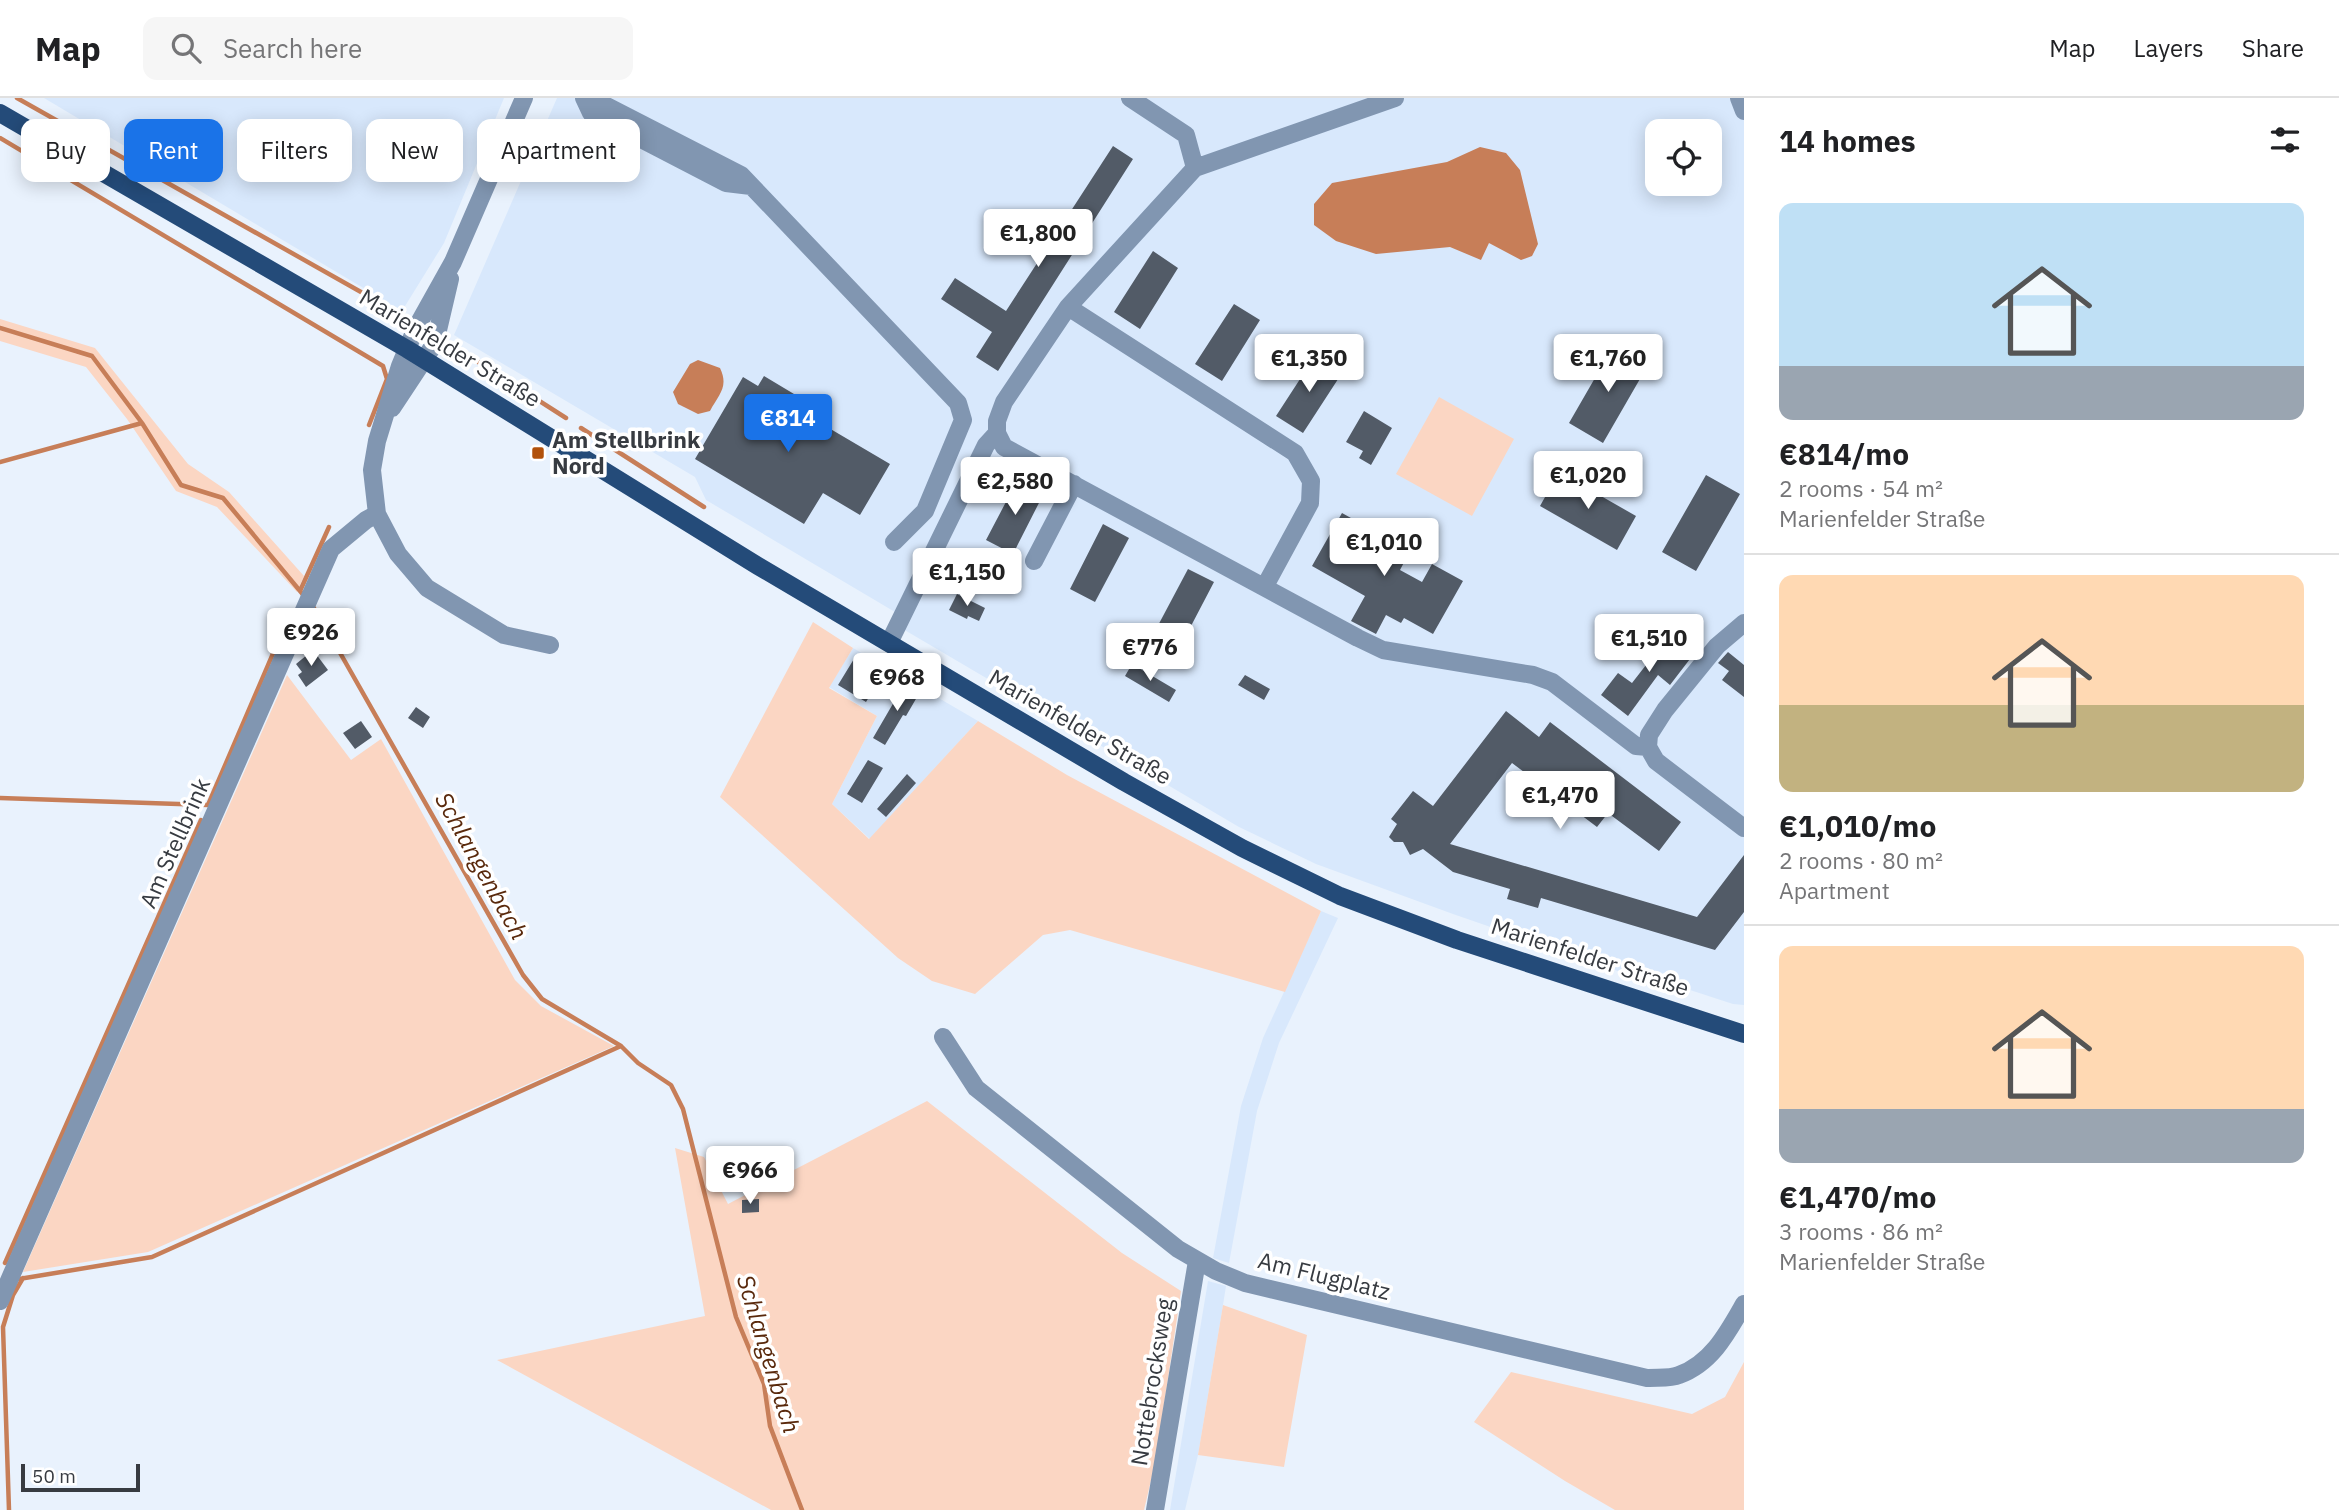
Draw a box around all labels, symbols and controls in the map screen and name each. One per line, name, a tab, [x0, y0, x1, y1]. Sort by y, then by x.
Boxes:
search box	[143, 17, 633, 80]
text: Map	[35, 27, 101, 70]
icon: search	[167, 29, 205, 67]
text: Search here	[223, 31, 362, 65]
text: Map	[2049, 32, 2096, 64]
text: Layers	[2134, 32, 2204, 64]
text: Share	[2242, 32, 2304, 64]
chip: Buy	[21, 119, 110, 182]
chip: Rent	[124, 119, 223, 182]
chip: Filters	[237, 119, 352, 182]
chip: New	[366, 119, 463, 182]
chip: Apartment	[477, 119, 640, 182]
map controls	[1645, 119, 1722, 196]
button: locate	[1645, 119, 1722, 196]
text: 14 homes	[1779, 121, 1916, 160]
icon: filters	[2266, 121, 2304, 159]
pin: €1,800	[981, 209, 1095, 269]
text: €1,800	[1000, 217, 1076, 247]
icon: home	[1979, 248, 2105, 374]
street label: Marienfelder Straße	[354, 281, 547, 413]
pin: €1,350	[1252, 334, 1366, 394]
pin: €1,760	[1551, 334, 1665, 394]
text: €1,350	[1271, 342, 1347, 372]
text: €1,760	[1570, 342, 1646, 372]
pin: €814	[747, 394, 829, 454]
text: €814	[760, 402, 816, 432]
place label: Am Stellbrink Nord	[552, 424, 701, 480]
text: €814/mo	[1779, 434, 1909, 473]
marker: Am Stellbrink Nord	[530, 445, 546, 461]
pin: €1,020	[1531, 452, 1645, 511]
pin: €2,580	[958, 458, 1072, 517]
text: €1,020	[1550, 459, 1626, 489]
text: €2,580	[977, 465, 1053, 495]
text: 2 rooms · 54 m²	[1779, 473, 1943, 503]
text: Marienfelder Straße	[1779, 503, 1985, 533]
pin: €1,010	[1327, 518, 1441, 578]
text: €1,010	[1346, 526, 1422, 556]
pin: €1,150	[910, 548, 1024, 608]
text: €1,150	[929, 556, 1005, 586]
pin: €926	[270, 608, 352, 668]
pin: €1,510	[1592, 614, 1706, 674]
text: €926	[283, 616, 339, 646]
icon: home	[1979, 620, 2105, 746]
text: €1,510	[1611, 622, 1687, 652]
pin: €776	[1109, 624, 1191, 683]
text: €776	[1122, 631, 1178, 661]
pin: €968	[856, 654, 938, 713]
text: €968	[869, 661, 925, 691]
street label: Marienfelder Straße	[984, 662, 1177, 791]
pin: €1,470	[1503, 772, 1617, 831]
street label: Am Stellbrink	[132, 773, 216, 912]
text: €1,470	[1522, 779, 1598, 809]
water label: Schlangenbach	[428, 786, 536, 945]
text: €1,010/mo	[1779, 806, 1936, 845]
text: 2 rooms · 80 m²	[1779, 845, 1943, 875]
text: Apartment	[1779, 875, 1890, 905]
street label: Marienfelder Straße	[1488, 910, 1693, 1002]
icon: home	[1979, 991, 2105, 1117]
pin: €966	[709, 1146, 791, 1206]
text: €966	[722, 1154, 778, 1184]
text: €1,470/mo	[1779, 1177, 1936, 1216]
text: 3 rooms · 86 m²	[1779, 1216, 1943, 1246]
street label: Am Flugplatz	[1255, 1244, 1393, 1306]
text: Marienfelder Straße	[1779, 1246, 1985, 1276]
water label: Schlangenbach	[730, 1271, 808, 1437]
street label: Nottebrocksweg	[1123, 1296, 1179, 1468]
scale bar	[21, 1461, 140, 1493]
text: 50 m	[32, 1464, 76, 1488]

